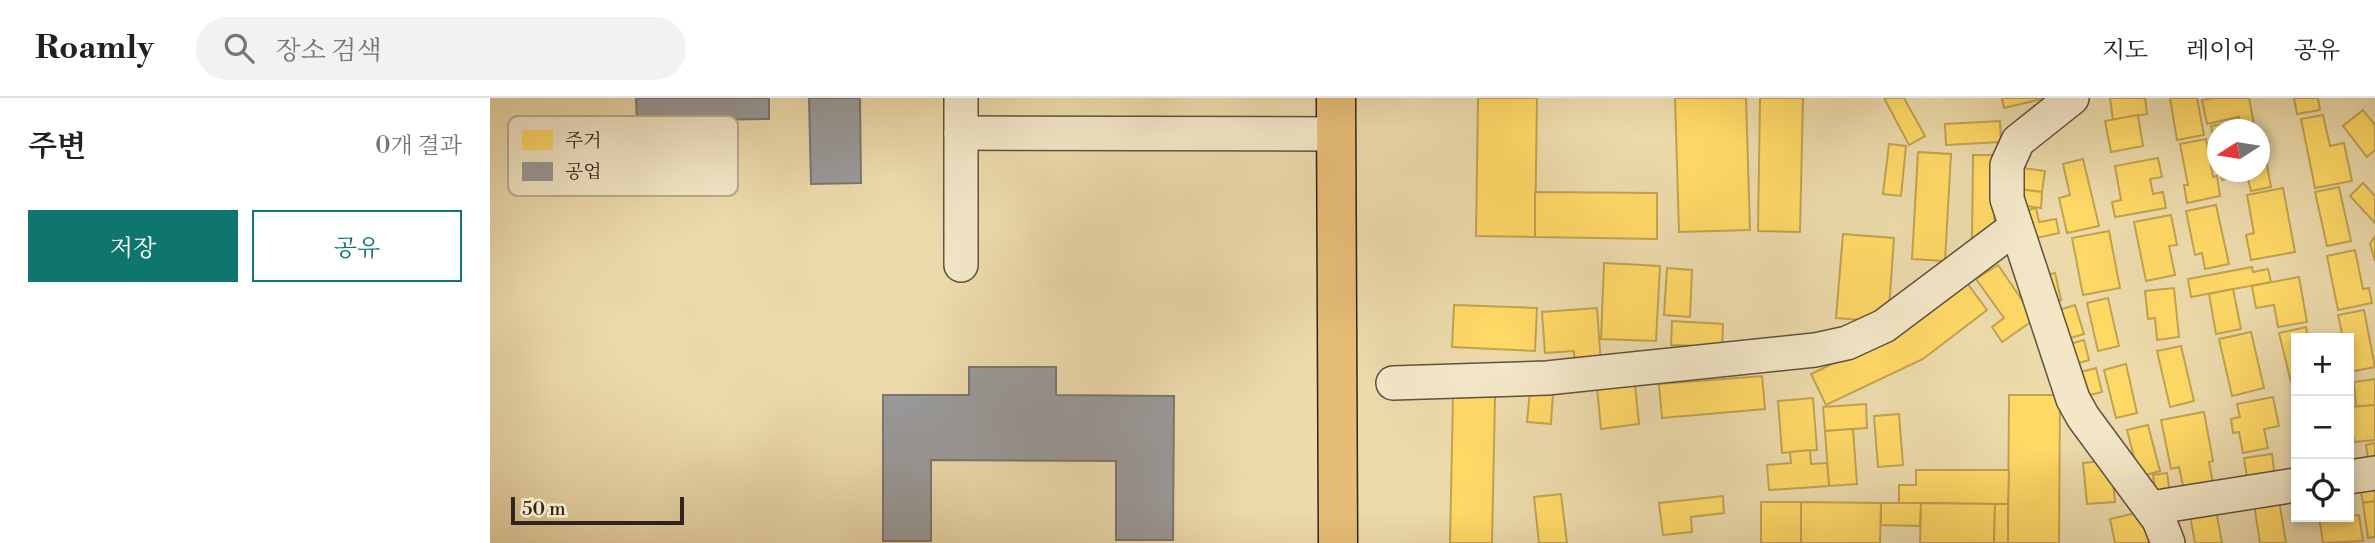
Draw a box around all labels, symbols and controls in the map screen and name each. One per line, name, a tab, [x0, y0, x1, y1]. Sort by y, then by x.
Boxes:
search box	[196, 17, 686, 80]
text: Roamly	[35, 28, 154, 69]
icon: search	[220, 29, 258, 67]
text: 장소 검색	[276, 35, 382, 67]
text: 지도	[2102, 36, 2148, 66]
text: 레이어	[2186, 36, 2256, 66]
text: 공유	[2294, 36, 2340, 66]
legend	[508, 116, 738, 196]
north arrow	[2207, 119, 2270, 182]
text: 주변	[28, 128, 86, 166]
text: 주거	[565, 129, 602, 153]
text: 0개 결과	[375, 132, 462, 160]
text: 공업	[565, 160, 602, 184]
button: 저장	[28, 210, 238, 282]
button: 공유	[252, 210, 462, 282]
map controls	[2291, 333, 2354, 522]
button: +	[2291, 333, 2354, 396]
button: −	[2291, 396, 2354, 459]
button: locate	[2291, 459, 2354, 522]
scale bar	[511, 494, 684, 526]
text: 50 m	[522, 497, 566, 521]

